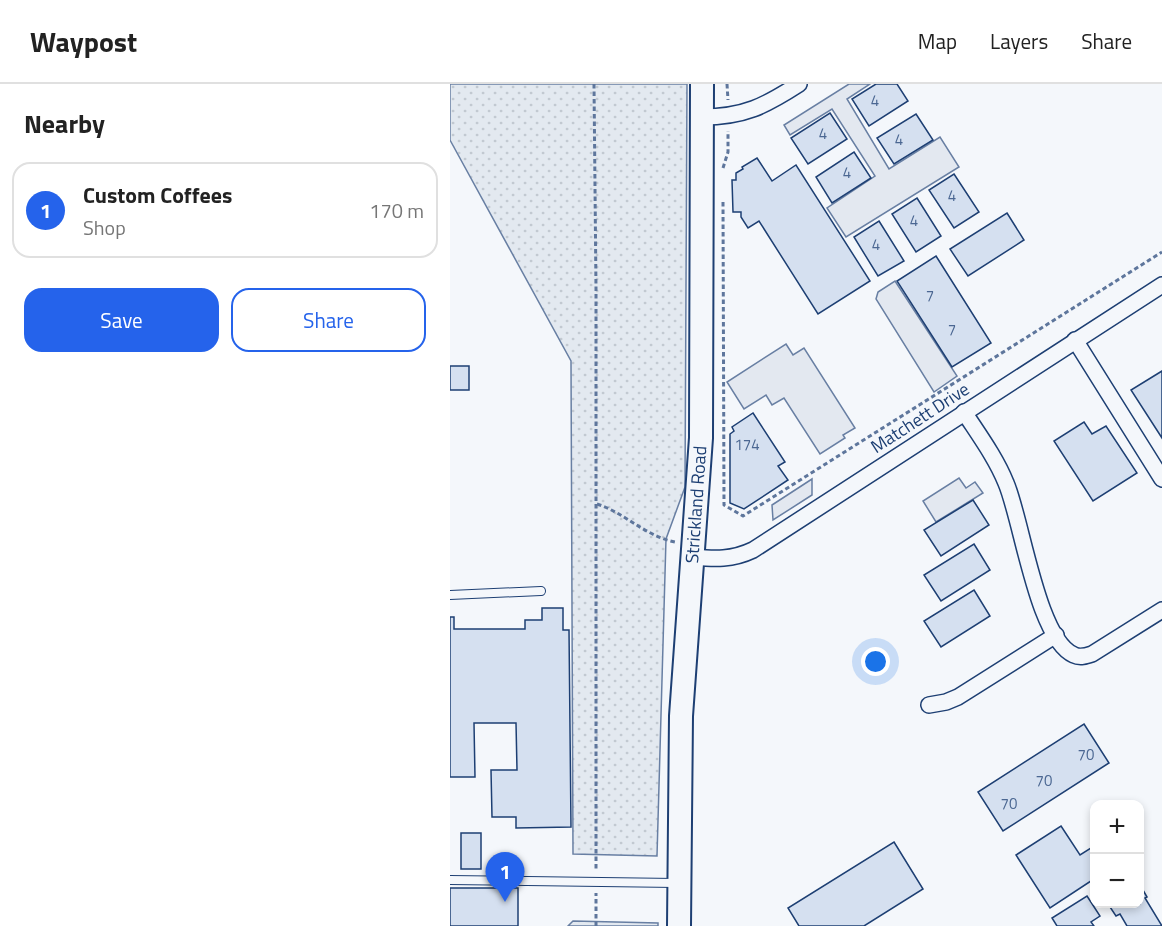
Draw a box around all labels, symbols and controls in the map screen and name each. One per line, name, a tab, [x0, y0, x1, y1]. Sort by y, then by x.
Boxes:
text: Waypost	[30, 20, 137, 63]
text: Map	[918, 25, 957, 57]
text: Layers	[990, 25, 1048, 57]
text: Share	[1081, 25, 1132, 57]
house number: 4	[871, 89, 879, 112]
text: Nearby	[24, 104, 105, 143]
house number: 4	[819, 122, 827, 145]
house number: 4	[895, 128, 903, 151]
house number: 4	[843, 161, 851, 184]
text: Custom Coffees	[83, 178, 232, 212]
house number: 4	[948, 184, 956, 207]
text: 1	[40, 195, 51, 226]
text: 170 m	[369, 195, 424, 226]
house number: 4	[910, 209, 918, 232]
text: Shop	[83, 212, 126, 243]
house number: 4	[872, 233, 880, 256]
house number: 7	[926, 284, 934, 307]
button: Save	[24, 288, 219, 352]
button: Share	[231, 288, 426, 352]
house number: 7	[948, 318, 956, 341]
street label: Matchett Drive	[865, 375, 974, 460]
house number: 174	[734, 433, 760, 456]
street label: Strickland Road	[678, 445, 713, 564]
your location	[861, 647, 890, 676]
house number: 70	[1078, 743, 1094, 766]
house number: 70	[1036, 769, 1052, 792]
house number: 70	[1001, 792, 1017, 815]
map controls	[1090, 800, 1144, 908]
button: +	[1090, 800, 1144, 854]
pin: 1	[486, 852, 524, 902]
button: −	[1090, 854, 1144, 908]

